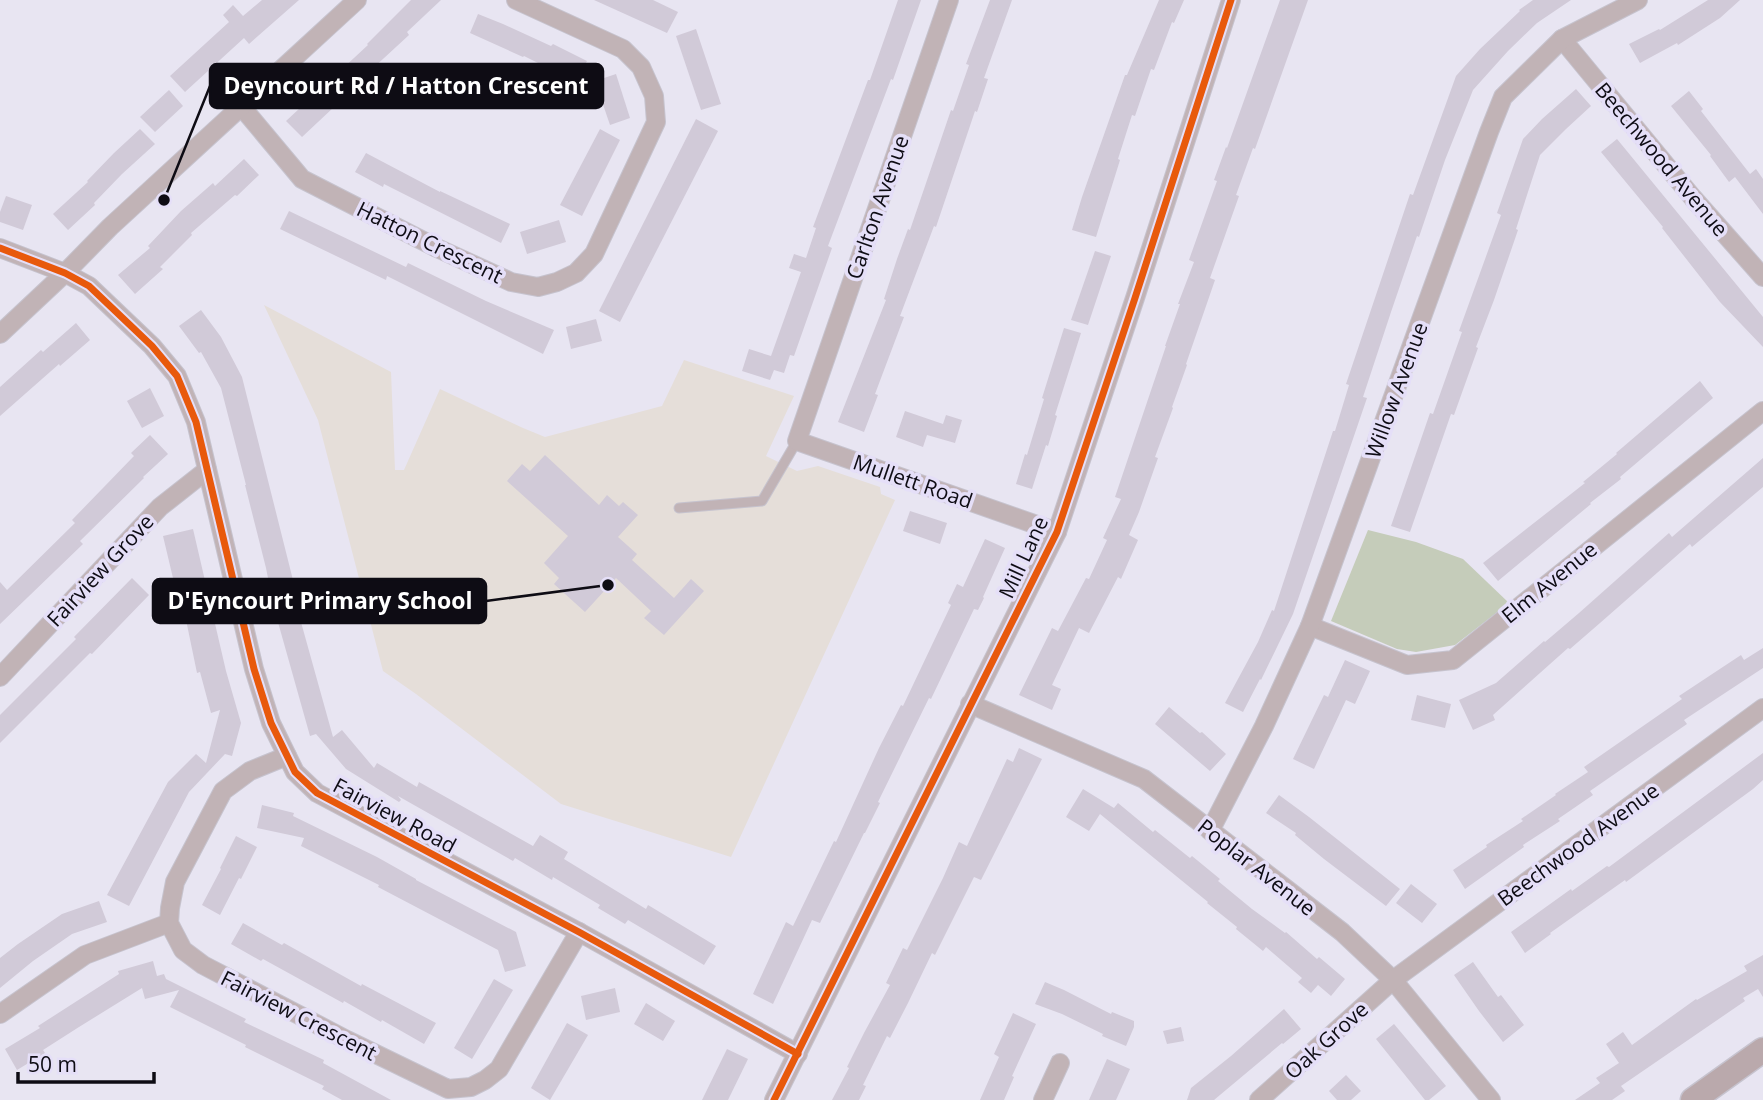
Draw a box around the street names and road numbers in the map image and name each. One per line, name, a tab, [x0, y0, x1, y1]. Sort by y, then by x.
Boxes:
street label: Beechwood Avenue	[1589, 76, 1735, 242]
street label: Carlton Avenue	[839, 131, 915, 283]
street label: Hatton Crescent	[352, 195, 508, 289]
street label: Willow Avenue	[1358, 318, 1434, 462]
street label: Mullett Road	[849, 447, 977, 515]
street label: Fairview Grove	[40, 508, 160, 632]
street label: Mill Lane	[992, 511, 1054, 603]
street label: Elm Avenue	[1496, 535, 1602, 629]
street label: Fairview Road	[328, 771, 462, 859]
street label: Beechwood Avenue	[1492, 776, 1664, 912]
street label: Poplar Avenue	[1192, 812, 1322, 922]
street label: Fairview Crescent	[216, 964, 382, 1066]
street label: Oak Grove	[1278, 995, 1374, 1085]

